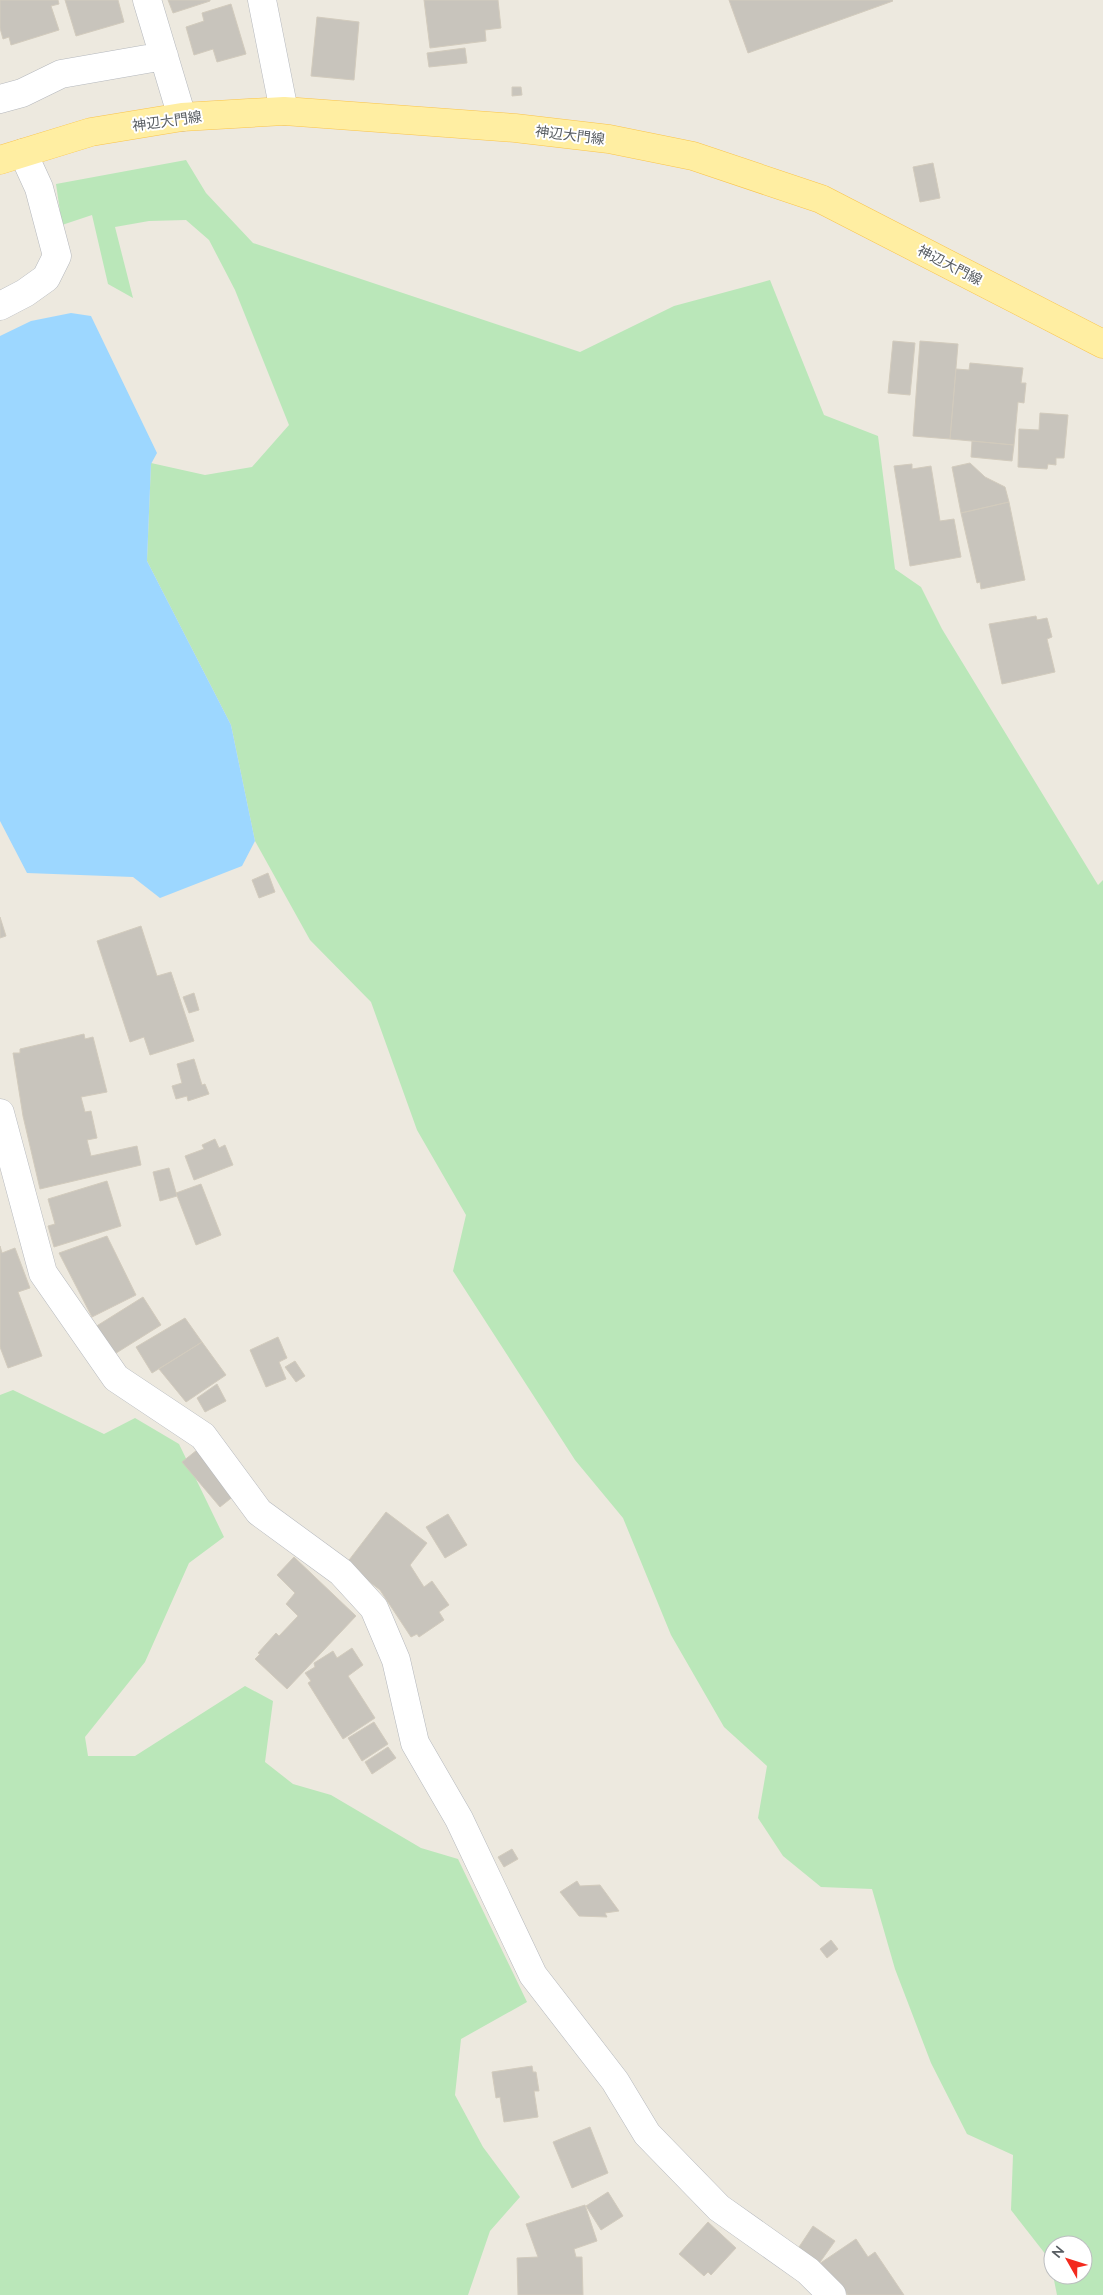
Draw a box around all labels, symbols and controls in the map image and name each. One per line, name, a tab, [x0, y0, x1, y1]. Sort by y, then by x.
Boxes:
street label: 神辺大門線	[131, 107, 203, 135]
street label: 神辺大門線	[534, 122, 606, 148]
street label: 神辺大門線	[915, 241, 985, 289]
north arrow	[1043, 2235, 1093, 2285]
text: N	[1048, 2242, 1068, 2262]

